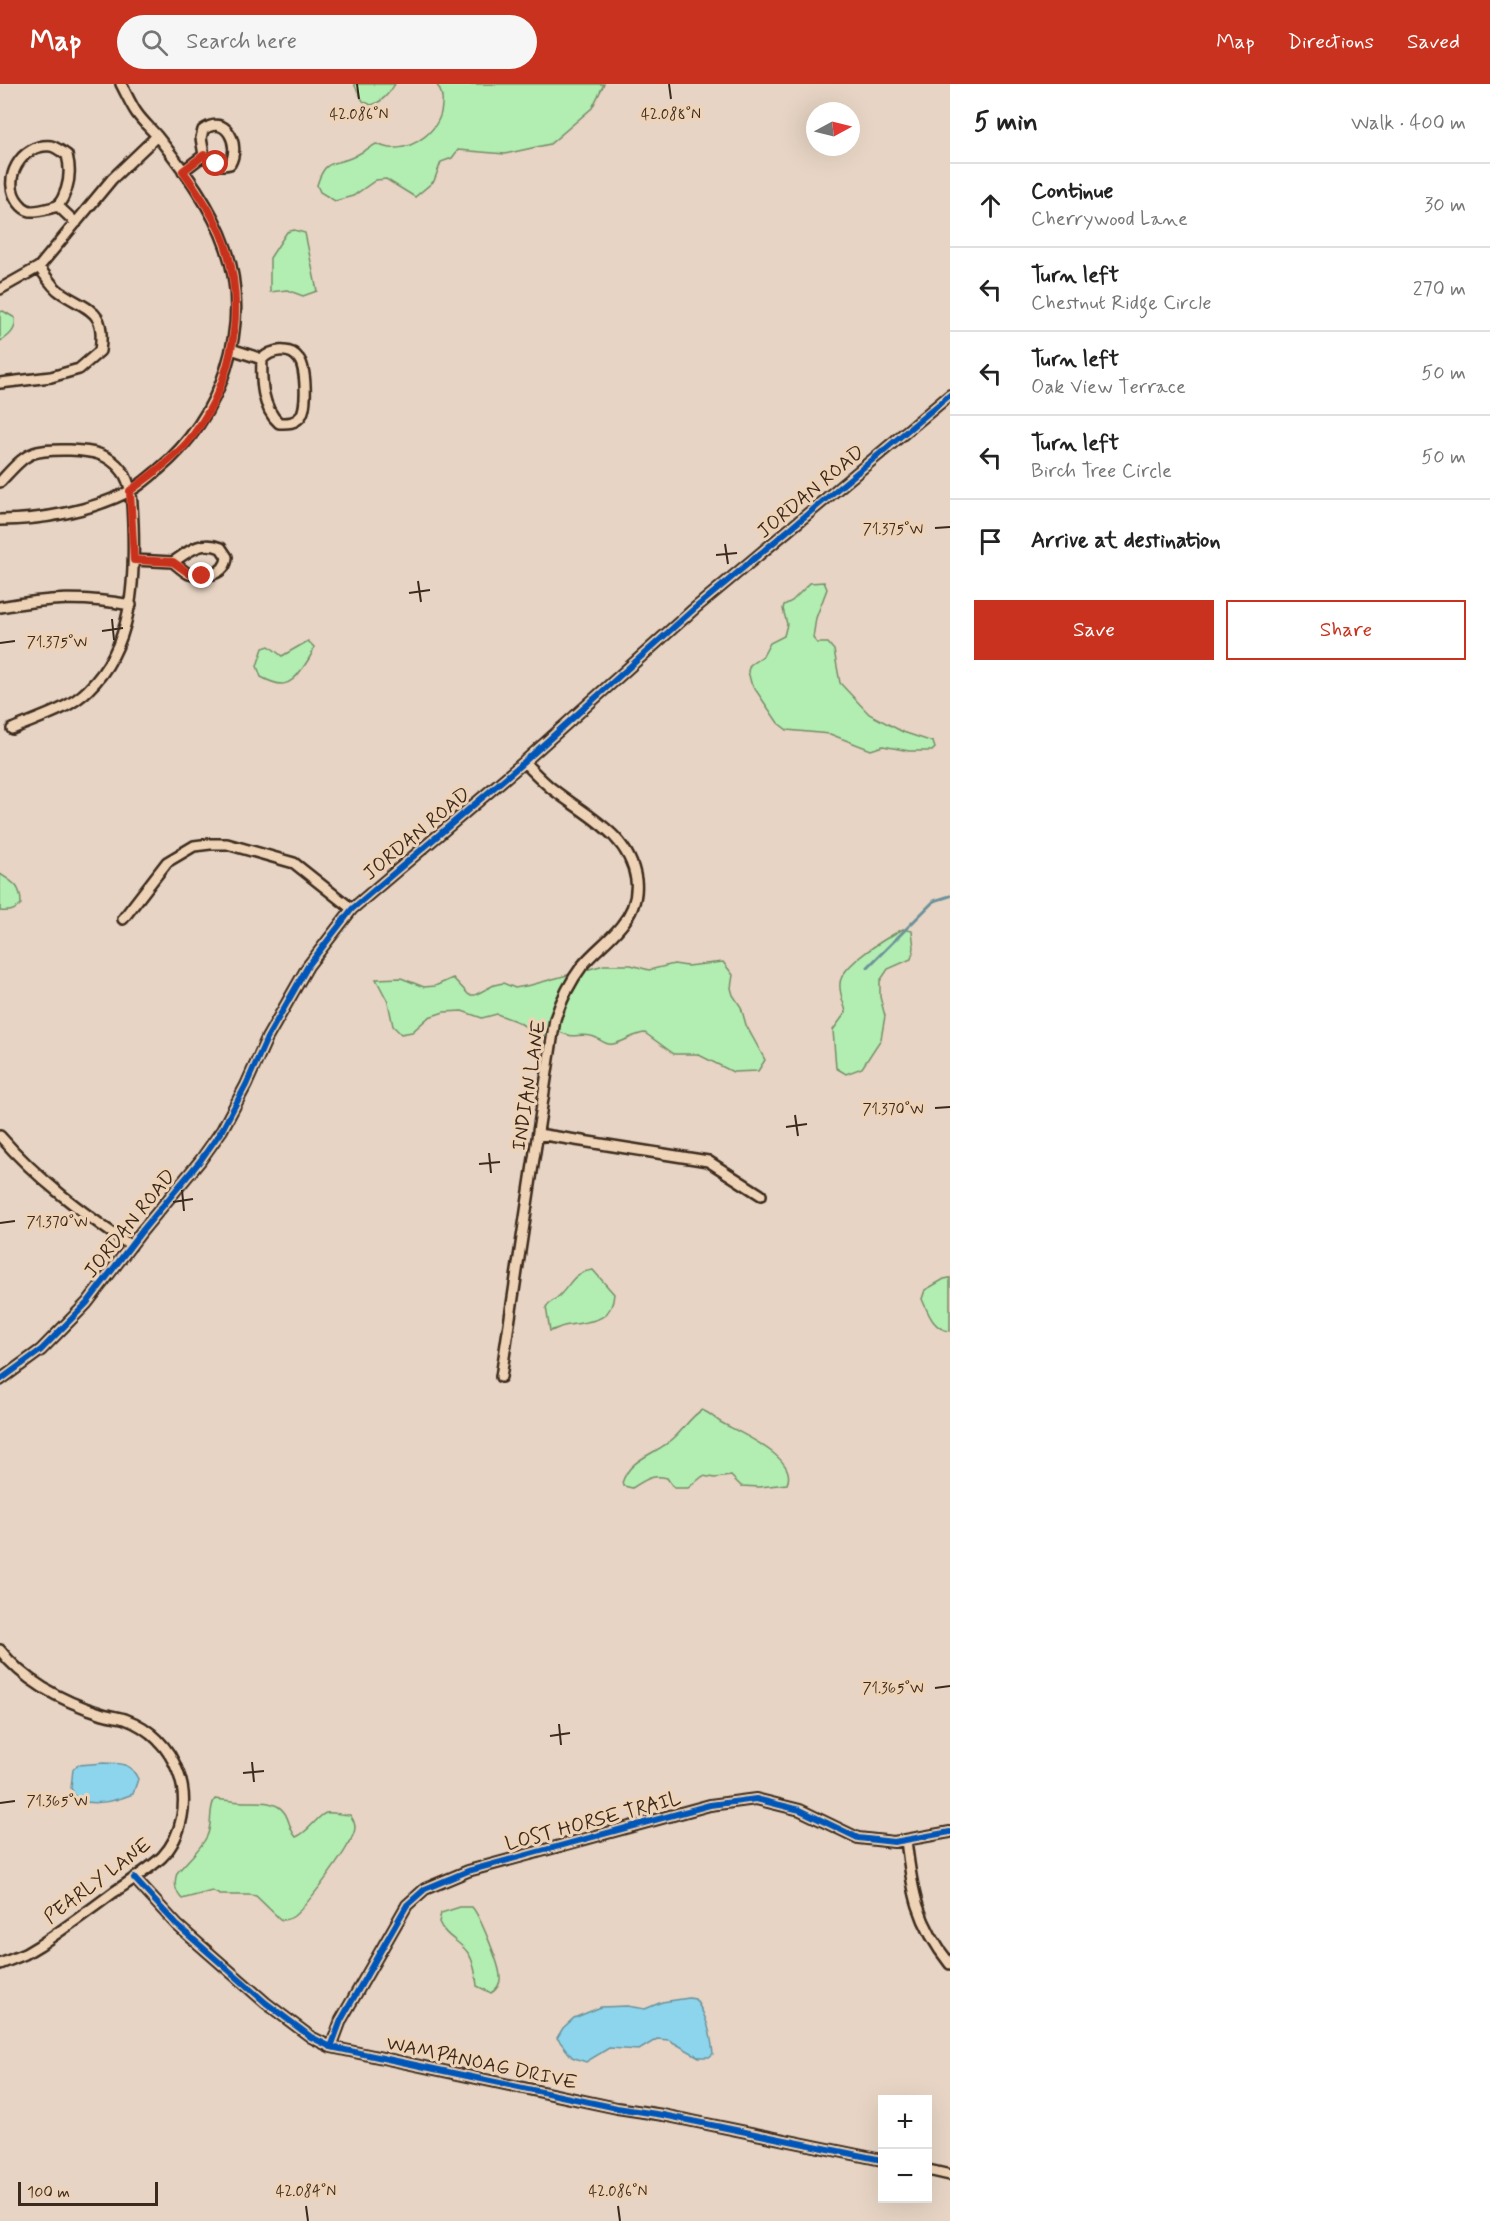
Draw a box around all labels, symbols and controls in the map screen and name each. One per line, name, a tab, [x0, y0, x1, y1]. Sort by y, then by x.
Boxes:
search box	[117, 15, 537, 69]
text: Map	[30, 24, 81, 61]
icon: search	[138, 26, 171, 59]
text: Search here	[186, 28, 297, 56]
text: Map	[1216, 28, 1255, 56]
text: Directions	[1288, 28, 1374, 56]
text: Saved	[1407, 28, 1460, 56]
north arrow	[806, 102, 860, 156]
text: 42.086°N	[330, 105, 388, 125]
text: 42.088°N	[641, 105, 701, 125]
text: 5 min	[974, 106, 1038, 140]
text: Walk · 400 m	[1351, 110, 1466, 137]
route start	[202, 150, 228, 176]
text: Continue	[1031, 178, 1113, 206]
icon: ahead	[974, 189, 1007, 222]
text: 30 m	[1424, 192, 1466, 219]
text: Cherrywood Lane	[1031, 206, 1188, 233]
text: Turn left	[1031, 262, 1119, 290]
icon: left	[974, 273, 1007, 306]
text: 270 m	[1413, 276, 1466, 303]
text: Chestnut Ridge Circle	[1031, 290, 1212, 317]
text: Turn left	[1031, 346, 1119, 374]
icon: left	[974, 357, 1007, 390]
text: 50 m	[1421, 360, 1466, 387]
text: Oak View Terrace	[1031, 374, 1186, 401]
text: Turn left	[1031, 430, 1119, 458]
street label: JORDAN ROAD	[751, 439, 871, 545]
icon: left	[974, 441, 1007, 474]
text: 50 m	[1421, 444, 1466, 471]
text: Birch Tree Circle	[1031, 458, 1172, 485]
text: 71.375°W	[863, 520, 923, 540]
icon: arrive	[974, 525, 1007, 558]
text: Arrive at destination	[1031, 527, 1221, 555]
route end	[188, 562, 214, 588]
button: Save	[974, 600, 1214, 660]
button: Share	[1226, 600, 1466, 660]
text: 71.375°W	[27, 633, 87, 653]
street label: JORDAN ROAD	[357, 781, 477, 887]
street label: INDIAN LANE	[506, 1018, 553, 1153]
text: 71.370°W	[862, 1100, 924, 1120]
street label: JORDAN ROAD	[78, 1164, 182, 1284]
text: 71.370°W	[26, 1213, 88, 1233]
text: 71.365°W	[862, 1679, 924, 1699]
street label: LOST HORSE TRAIL	[502, 1785, 684, 1858]
text: 71.365°W	[26, 1792, 88, 1812]
street label: PEARLY LANE	[39, 1832, 157, 1931]
street label: WAMPANOAG DRIVE	[384, 2030, 580, 2097]
map controls	[878, 2095, 932, 2203]
button: +	[878, 2095, 932, 2149]
button: −	[878, 2149, 932, 2203]
scale bar	[18, 2179, 158, 2206]
text: 100 m	[27, 2182, 70, 2203]
text: 42.084°N	[276, 2182, 336, 2202]
text: 42.086°N	[589, 2182, 647, 2202]

